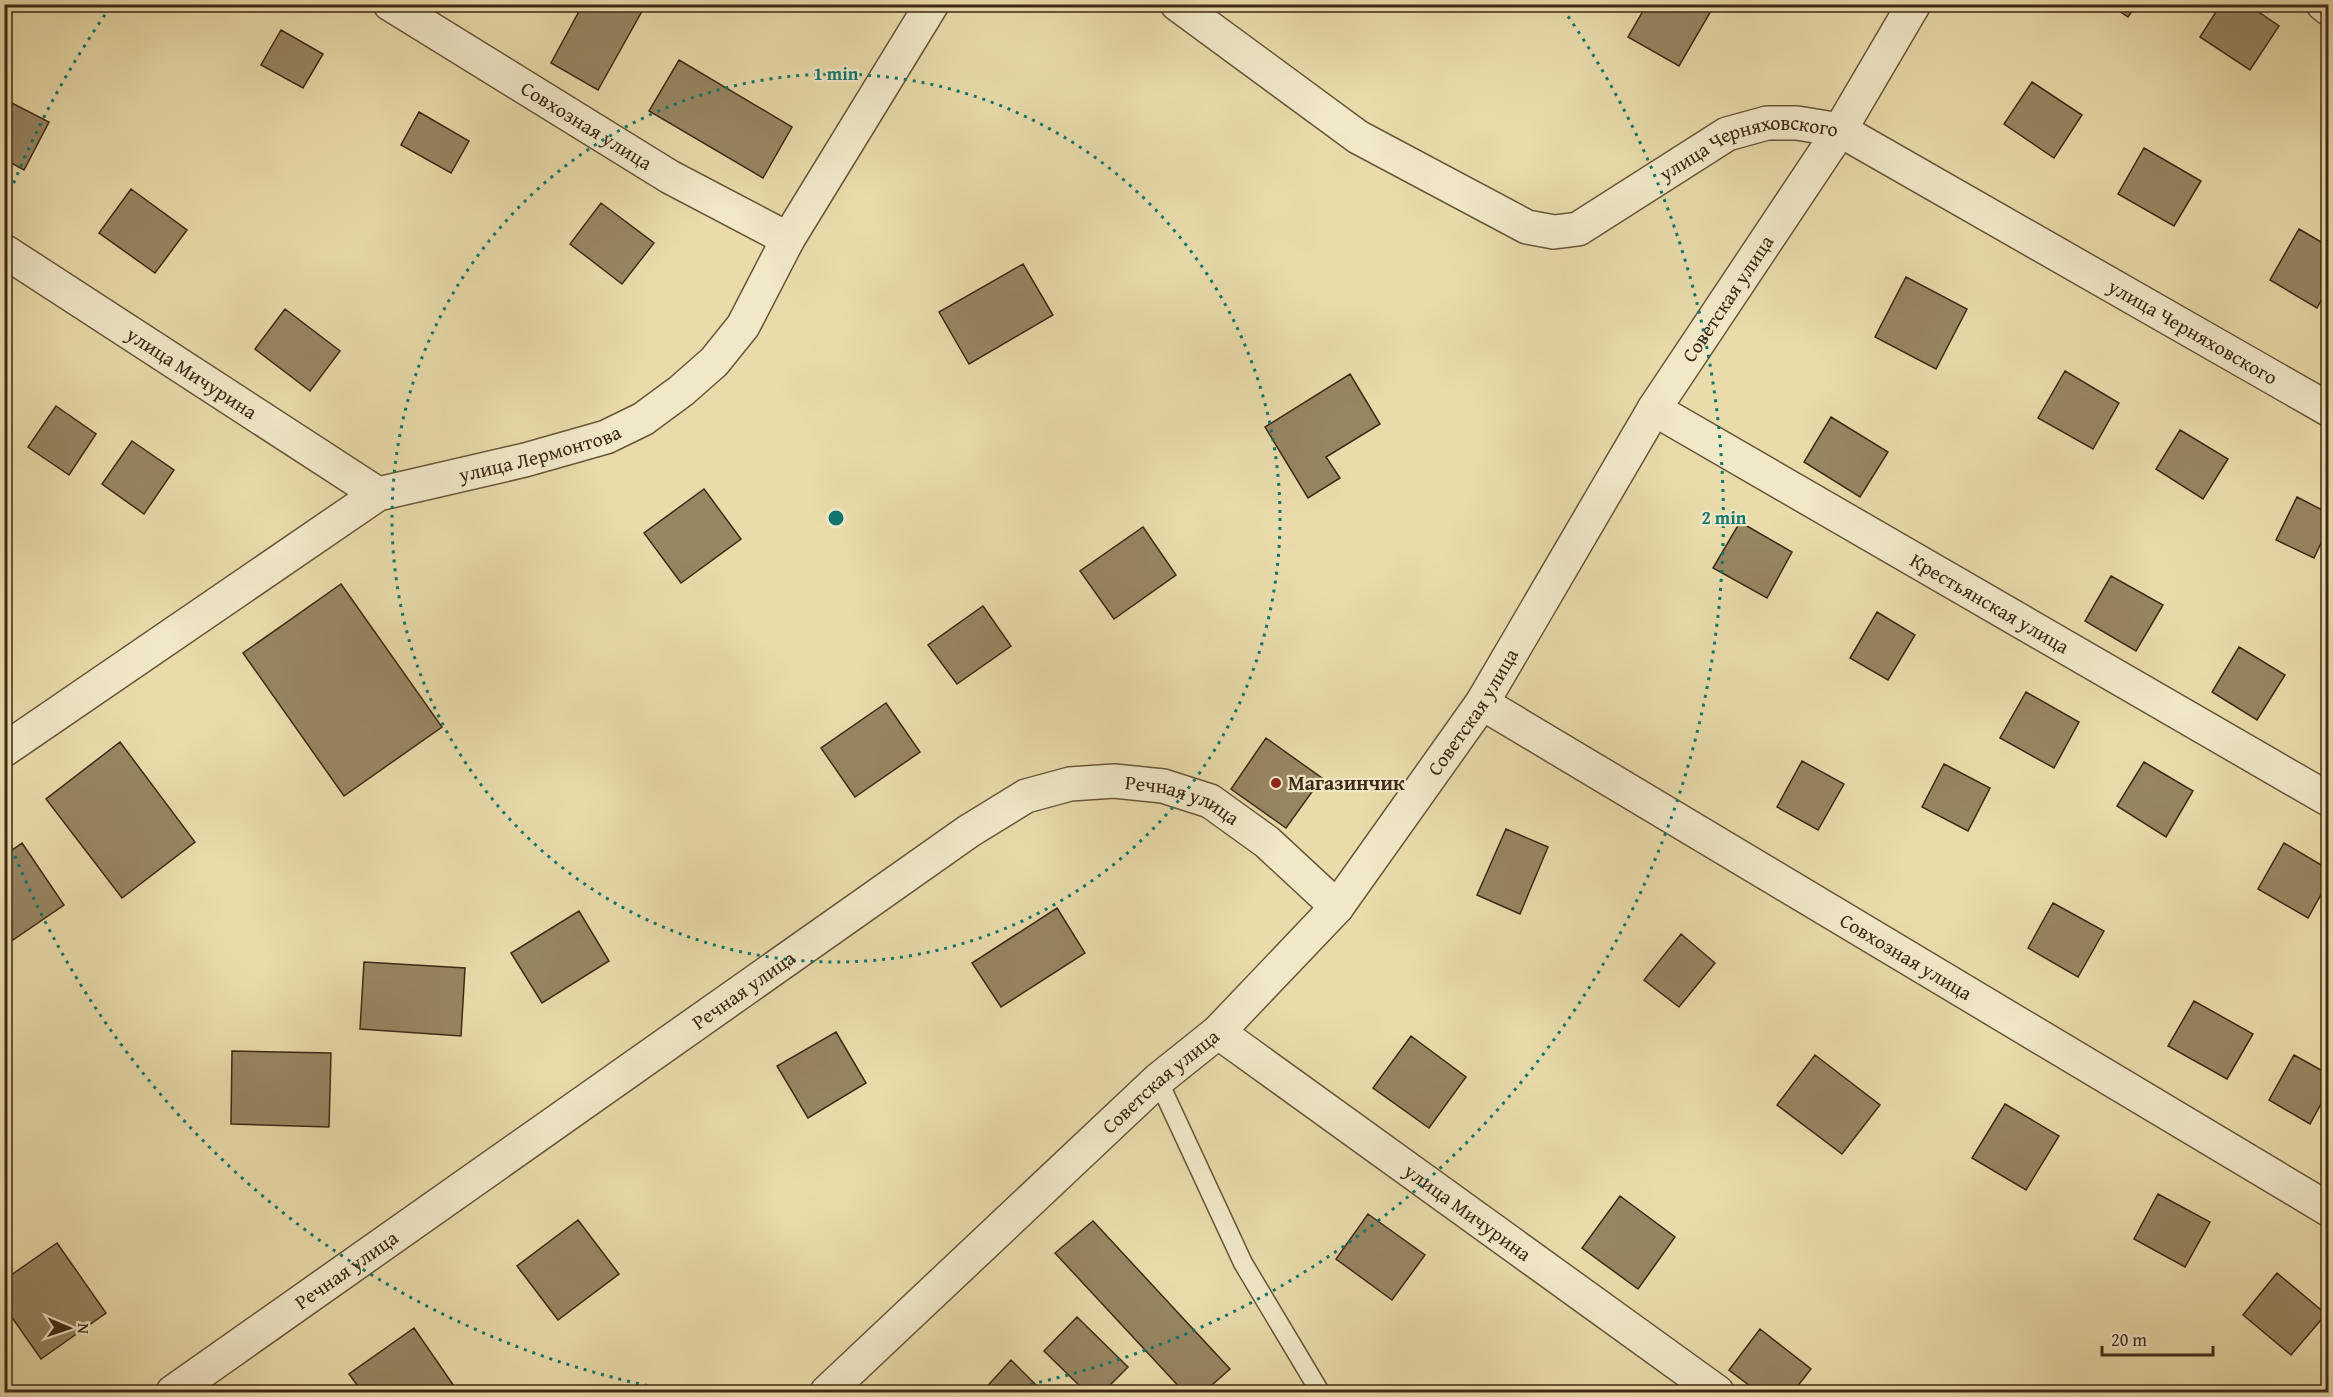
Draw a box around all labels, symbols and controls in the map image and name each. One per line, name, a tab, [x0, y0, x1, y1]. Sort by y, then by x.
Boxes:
text: 1 min	[814, 60, 859, 87]
street label: Совхозная улица	[515, 73, 658, 177]
street label: улица Черняховского	[1652, 107, 1840, 188]
street label: Советская улица	[1674, 228, 1780, 368]
street label: улица Черняховского	[2102, 271, 2283, 391]
street label: улица Мичурина	[120, 319, 264, 426]
street label: улица Лермонтова	[455, 417, 626, 489]
text: 2 min	[1702, 504, 1747, 531]
centre of rings	[826, 508, 846, 528]
street label: Крестьянская улица	[1905, 545, 2076, 661]
street label: Советская улица	[1420, 642, 1525, 781]
street label: Речная улица	[1124, 767, 1246, 832]
place label: Магазинчик	[1288, 768, 1405, 797]
marker: Магазинчик	[1269, 776, 1283, 790]
street label: Совхозная улица	[1835, 905, 1978, 1007]
street label: Речная улица	[686, 943, 801, 1036]
street label: Советская улица	[1095, 1021, 1226, 1140]
street label: улица Мичурина	[1398, 1155, 1538, 1268]
street label: Речная улица	[288, 1223, 404, 1316]
north arrow	[39, 1298, 99, 1358]
scale bar	[2102, 1319, 2213, 1357]
text: N	[72, 1323, 96, 1335]
text: 20 m	[2111, 1326, 2147, 1353]

